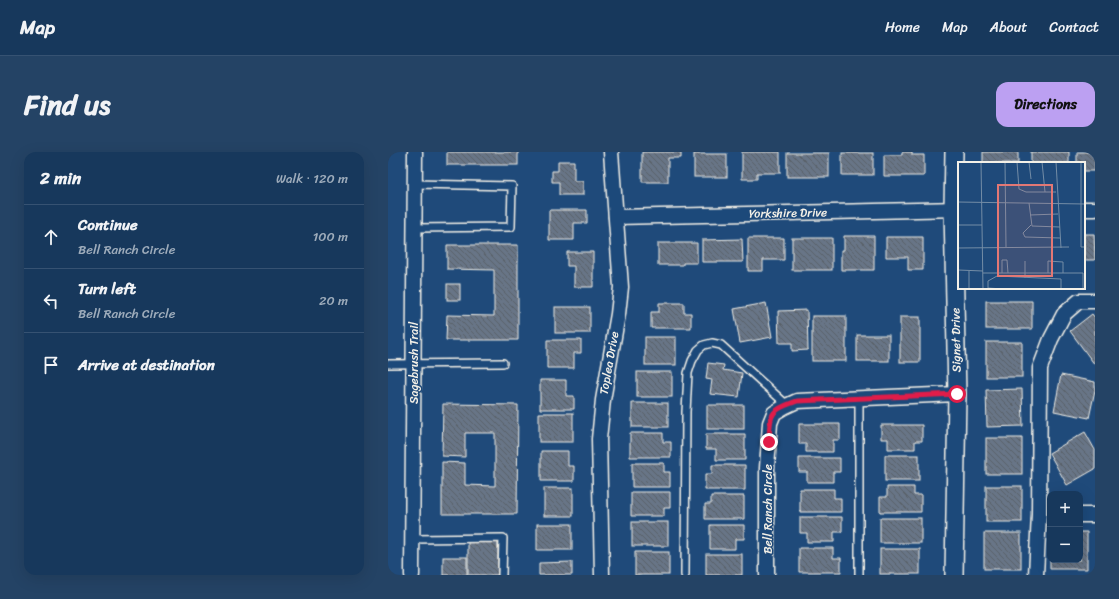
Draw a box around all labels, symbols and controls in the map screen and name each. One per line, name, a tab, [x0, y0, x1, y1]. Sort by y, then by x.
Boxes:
text: Map	[20, 11, 55, 44]
text: Home	[885, 15, 920, 40]
text: Map	[942, 15, 968, 40]
text: About	[990, 15, 1027, 40]
text: Contact	[1049, 15, 1099, 40]
text: Find us	[24, 80, 111, 129]
button: Directions	[996, 82, 1095, 127]
inset map	[958, 162, 1085, 289]
text: 2 min	[40, 163, 81, 193]
text: Walk · 120 m	[276, 167, 348, 190]
street label: Yorkshire Drive	[749, 201, 827, 225]
text: Continue	[78, 212, 138, 238]
text: 100 m	[313, 225, 348, 248]
icon: ahead	[40, 226, 62, 248]
text: Bell Ranch Circle	[78, 238, 175, 261]
text: Turn left	[78, 276, 136, 302]
text: 20 m	[319, 289, 348, 312]
icon: left	[40, 290, 62, 312]
text: Bell Ranch Circle	[78, 302, 175, 325]
street label: Signet Drive	[944, 307, 968, 373]
street label: Sagebrush Trail	[403, 321, 425, 404]
street label: Toplea Drive	[593, 330, 625, 396]
text: Arrive at destination	[78, 352, 215, 378]
icon: arrive	[40, 354, 62, 376]
route start	[948, 385, 966, 403]
route end	[760, 433, 778, 451]
street label: Bell Ranch Circle	[757, 464, 779, 554]
map controls	[1047, 491, 1083, 563]
button: +	[1047, 491, 1083, 527]
button: −	[1047, 527, 1083, 563]

